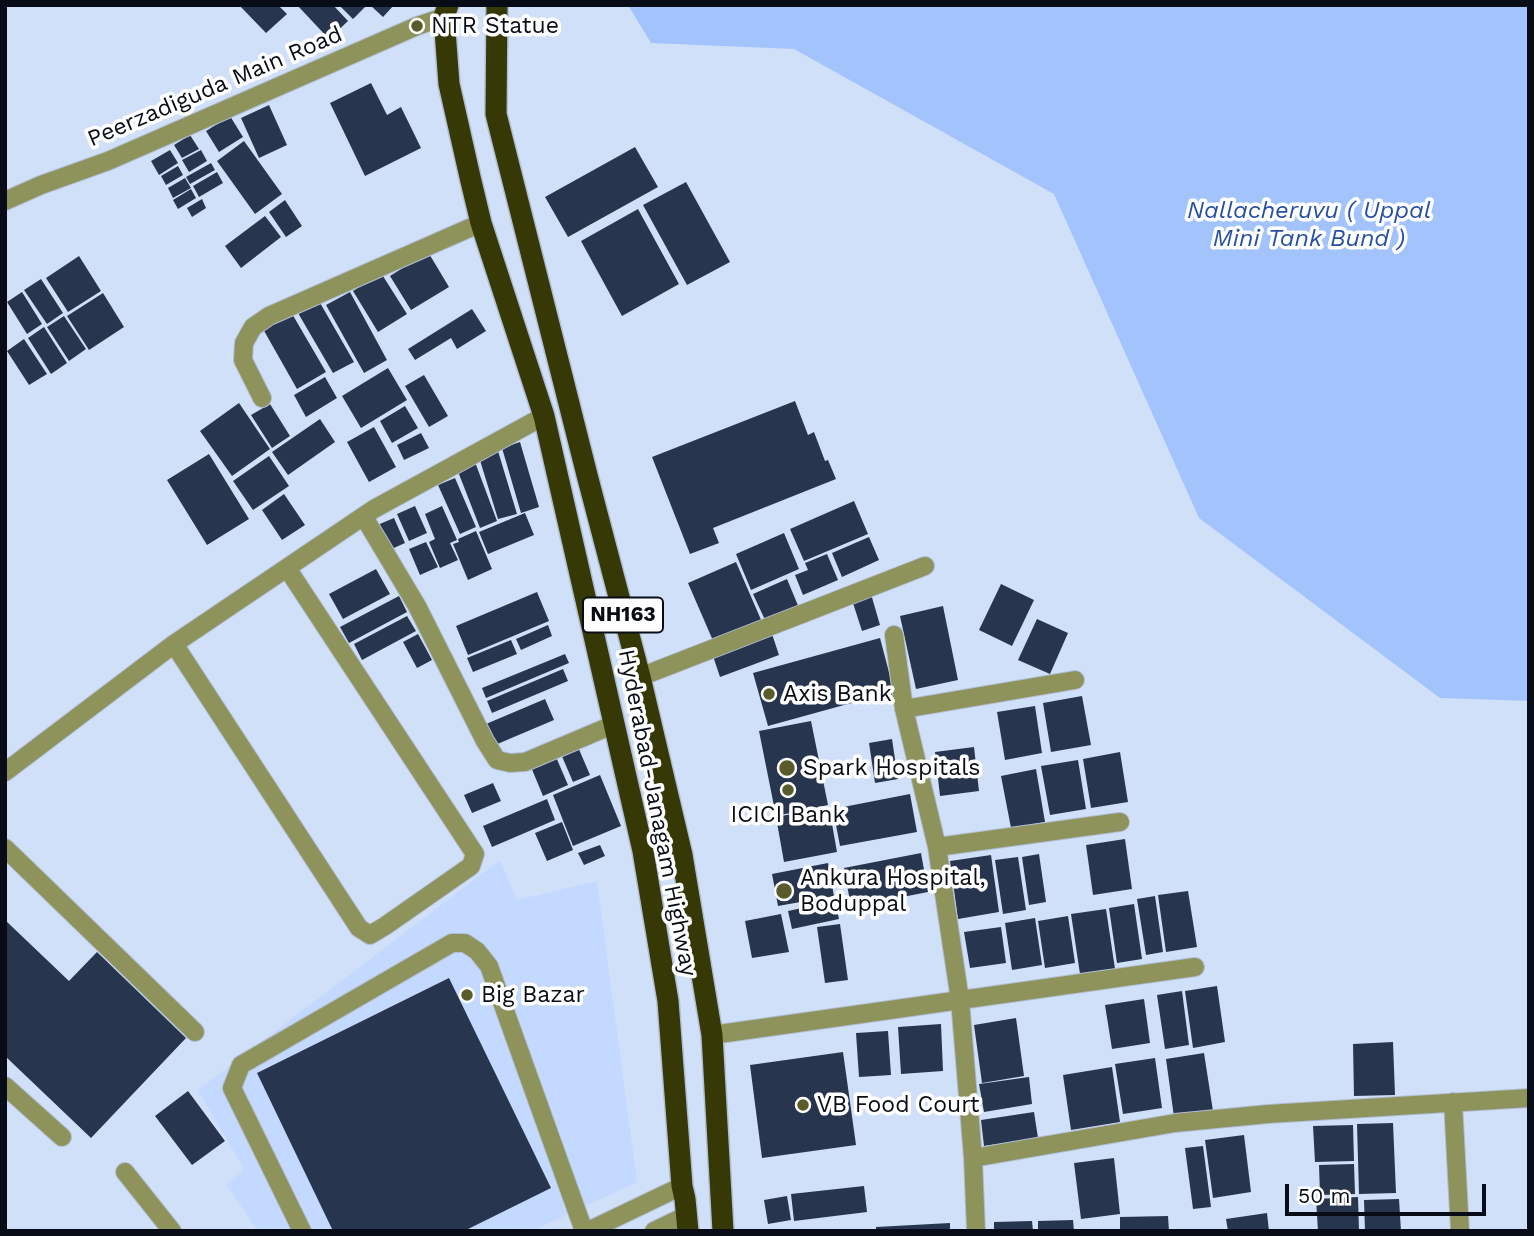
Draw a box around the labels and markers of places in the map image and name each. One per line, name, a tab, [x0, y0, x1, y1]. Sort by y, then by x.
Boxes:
place label: NTR Statue	[431, 12, 559, 40]
marker: NTR Statue	[409, 18, 425, 34]
place label: Axis Bank	[783, 680, 892, 708]
marker: Axis Bank	[761, 686, 777, 702]
place label: Spark Hospitals	[803, 754, 980, 782]
marker: Spark Hospitals	[777, 758, 797, 778]
marker: ICICI Bank	[780, 782, 796, 798]
place label: ICICI Bank	[730, 801, 846, 829]
place label: Ankura Hospital, Boduppal	[800, 864, 986, 918]
marker: Ankura Hospital, Boduppal	[774, 881, 794, 901]
place label: Big Bazar	[481, 981, 585, 1009]
marker: Big Bazar	[459, 987, 475, 1003]
place label: VB Food Court	[817, 1091, 979, 1119]
marker: VB Food Court	[795, 1097, 811, 1113]

